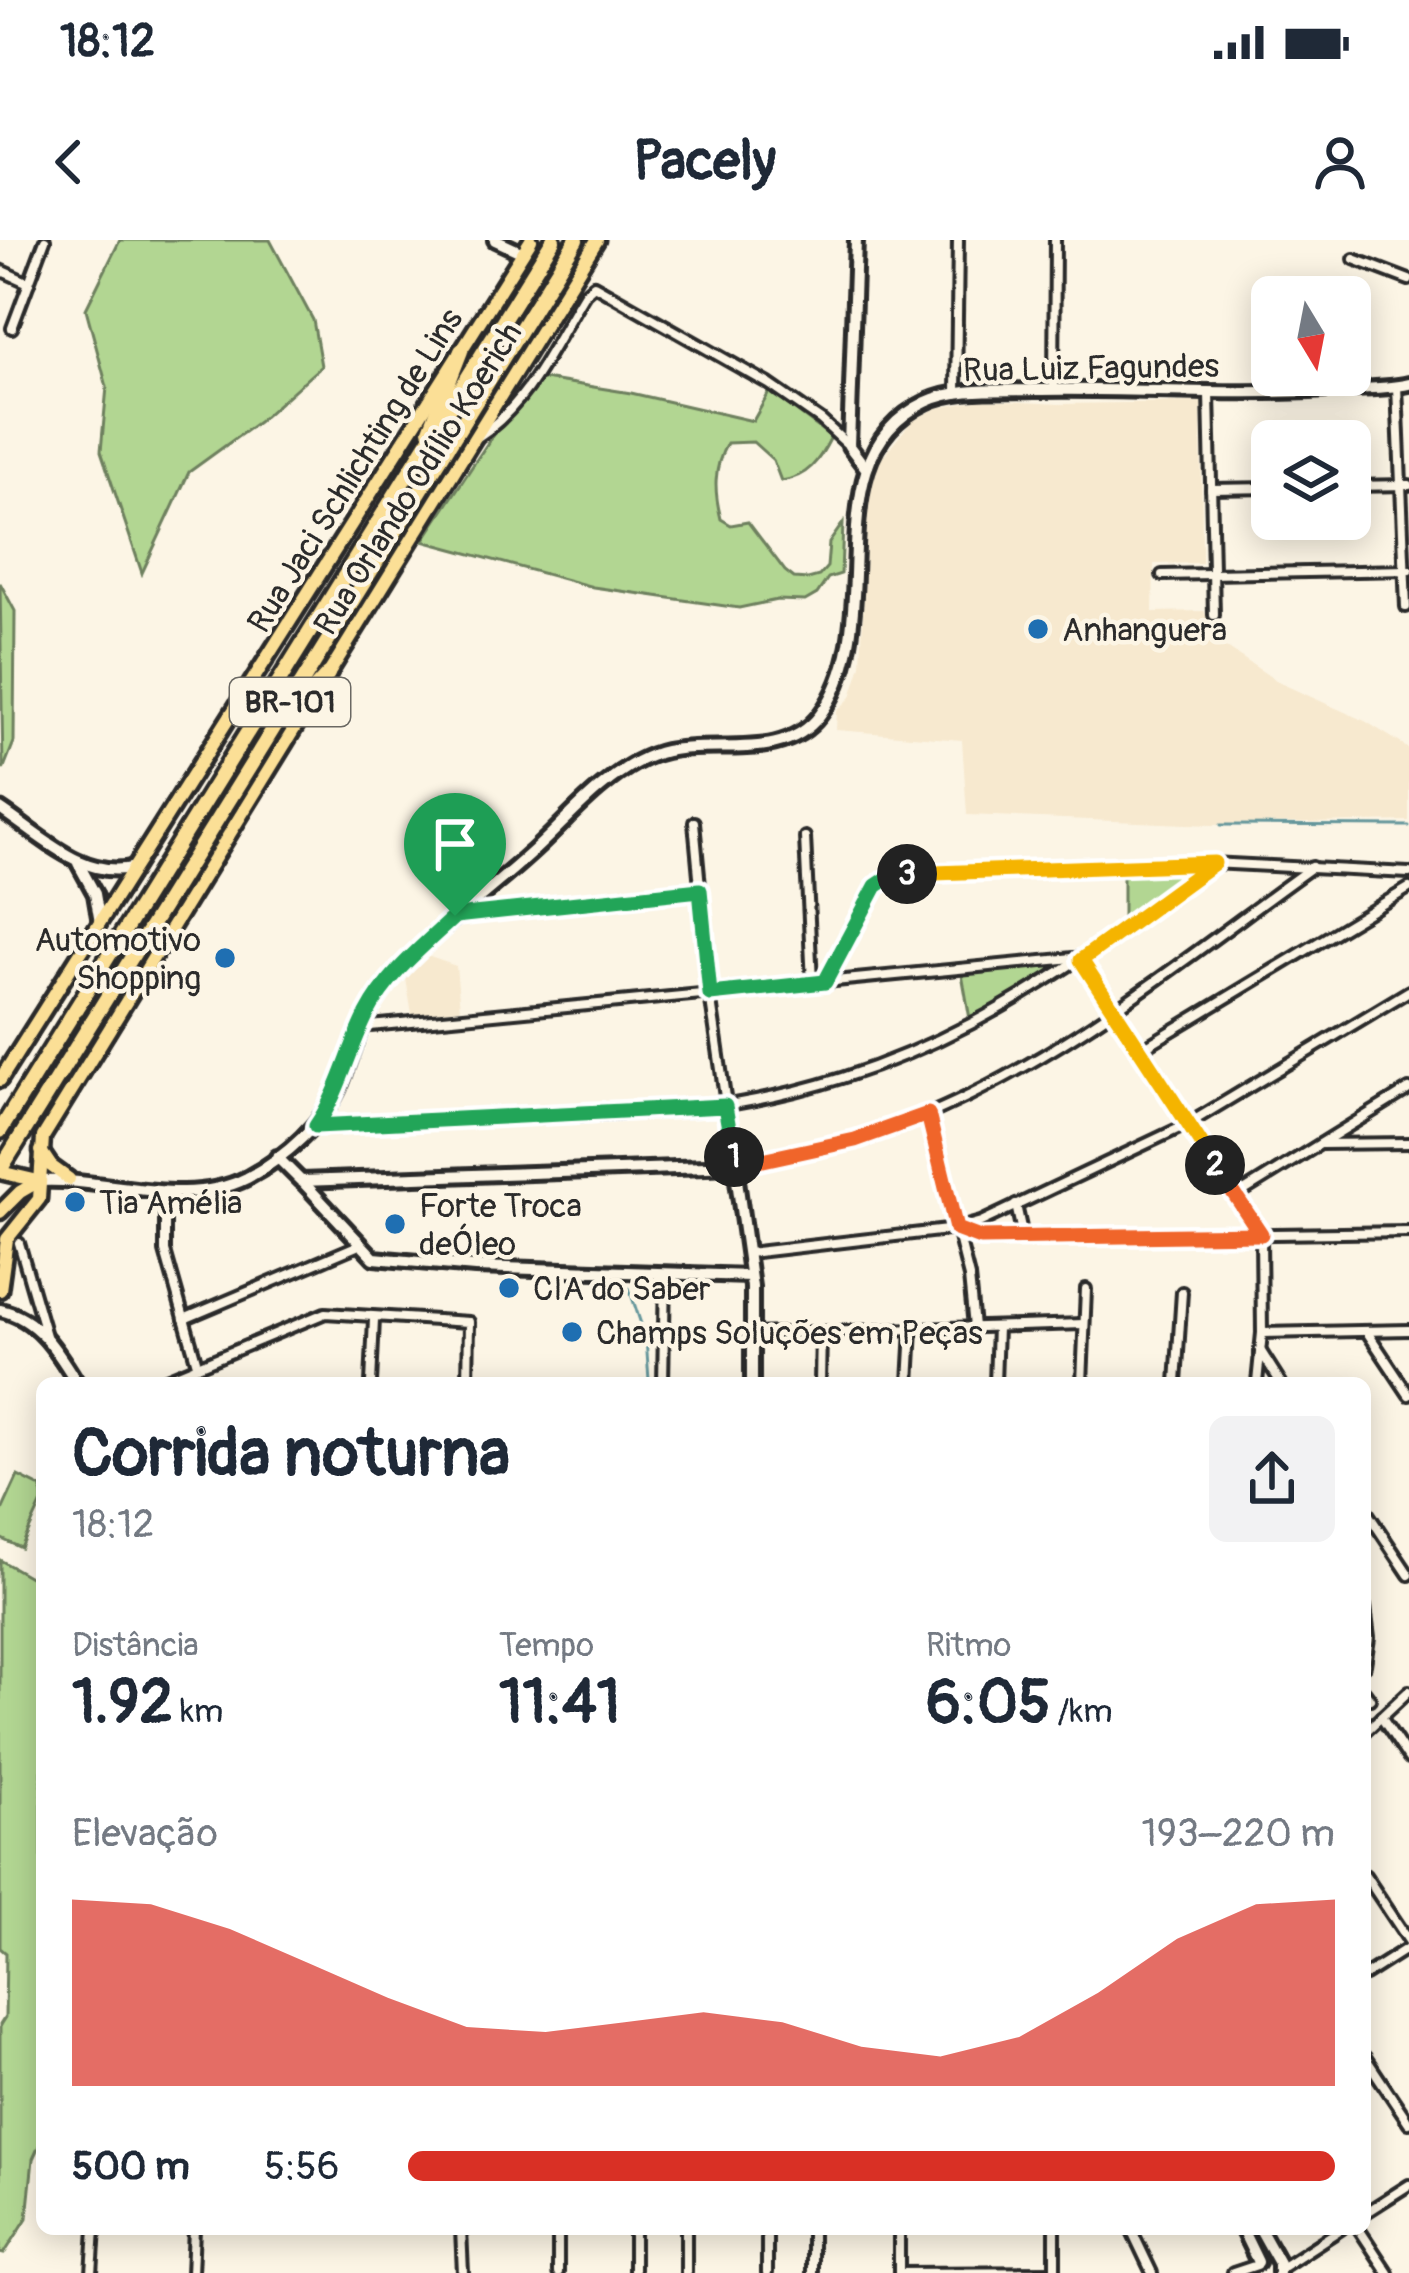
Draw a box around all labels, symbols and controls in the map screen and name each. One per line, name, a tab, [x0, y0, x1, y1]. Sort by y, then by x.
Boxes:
text: 18:12	[60, 14, 155, 70]
text: Pacely	[633, 128, 776, 196]
icon: back	[36, 129, 102, 195]
icon: person	[1307, 129, 1373, 195]
north arrow	[1251, 276, 1371, 396]
map controls	[1251, 276, 1371, 540]
street label: Rua Jaci Schlichting de Lins	[239, 301, 472, 641]
street label: Rua Orlando Odílio Koerich	[305, 315, 531, 643]
street label: Rua Luiz Fagundes	[963, 346, 1220, 391]
button: layers	[1251, 420, 1371, 540]
place label: Anhanguera	[1062, 610, 1227, 651]
marker: Anhanguera	[1025, 616, 1051, 642]
road number: BR-101	[230, 678, 350, 726]
pin	[404, 793, 506, 916]
icon: arrive	[422, 811, 488, 877]
pin: 3	[877, 844, 937, 904]
text: 3	[898, 853, 916, 894]
place label: Automotivo Shopping	[35, 920, 201, 999]
marker: Automotivo Shopping	[212, 945, 238, 971]
pin: 1	[704, 1127, 764, 1187]
pin: 2	[1185, 1135, 1245, 1195]
text: 1	[728, 1136, 740, 1177]
text: 2	[1206, 1144, 1224, 1185]
place label: Tia Amélia	[99, 1183, 242, 1224]
place label: Forte Troca deÓleo	[419, 1186, 582, 1265]
marker: Tia Amélia	[62, 1189, 88, 1215]
marker: Forte Troca deÓleo	[382, 1211, 408, 1237]
place label: CIA do Saber	[533, 1269, 711, 1310]
marker: CIA do Saber	[496, 1275, 522, 1301]
place label: Champs Soluções em Peças	[596, 1313, 983, 1354]
marker: Champs Soluções em Peças	[559, 1319, 585, 1345]
text: Corrida noturna	[72, 1413, 510, 1496]
button: share	[1209, 1416, 1335, 1542]
text: 18:12	[72, 1500, 154, 1549]
text: Distância	[72, 1625, 199, 1666]
text: Tempo	[499, 1625, 594, 1666]
text: Ritmo	[926, 1625, 1011, 1666]
text: 1.92	[72, 1666, 173, 1741]
text: 11:41	[499, 1666, 620, 1741]
text: 6:05	[926, 1666, 1050, 1741]
text: km	[173, 1691, 223, 1732]
text: /km	[1050, 1691, 1113, 1732]
text: Elevação	[72, 1809, 218, 1858]
text: 193–220 m	[1142, 1809, 1335, 1858]
text: 500 m	[72, 2142, 190, 2191]
text: 5:56	[264, 2142, 339, 2191]

